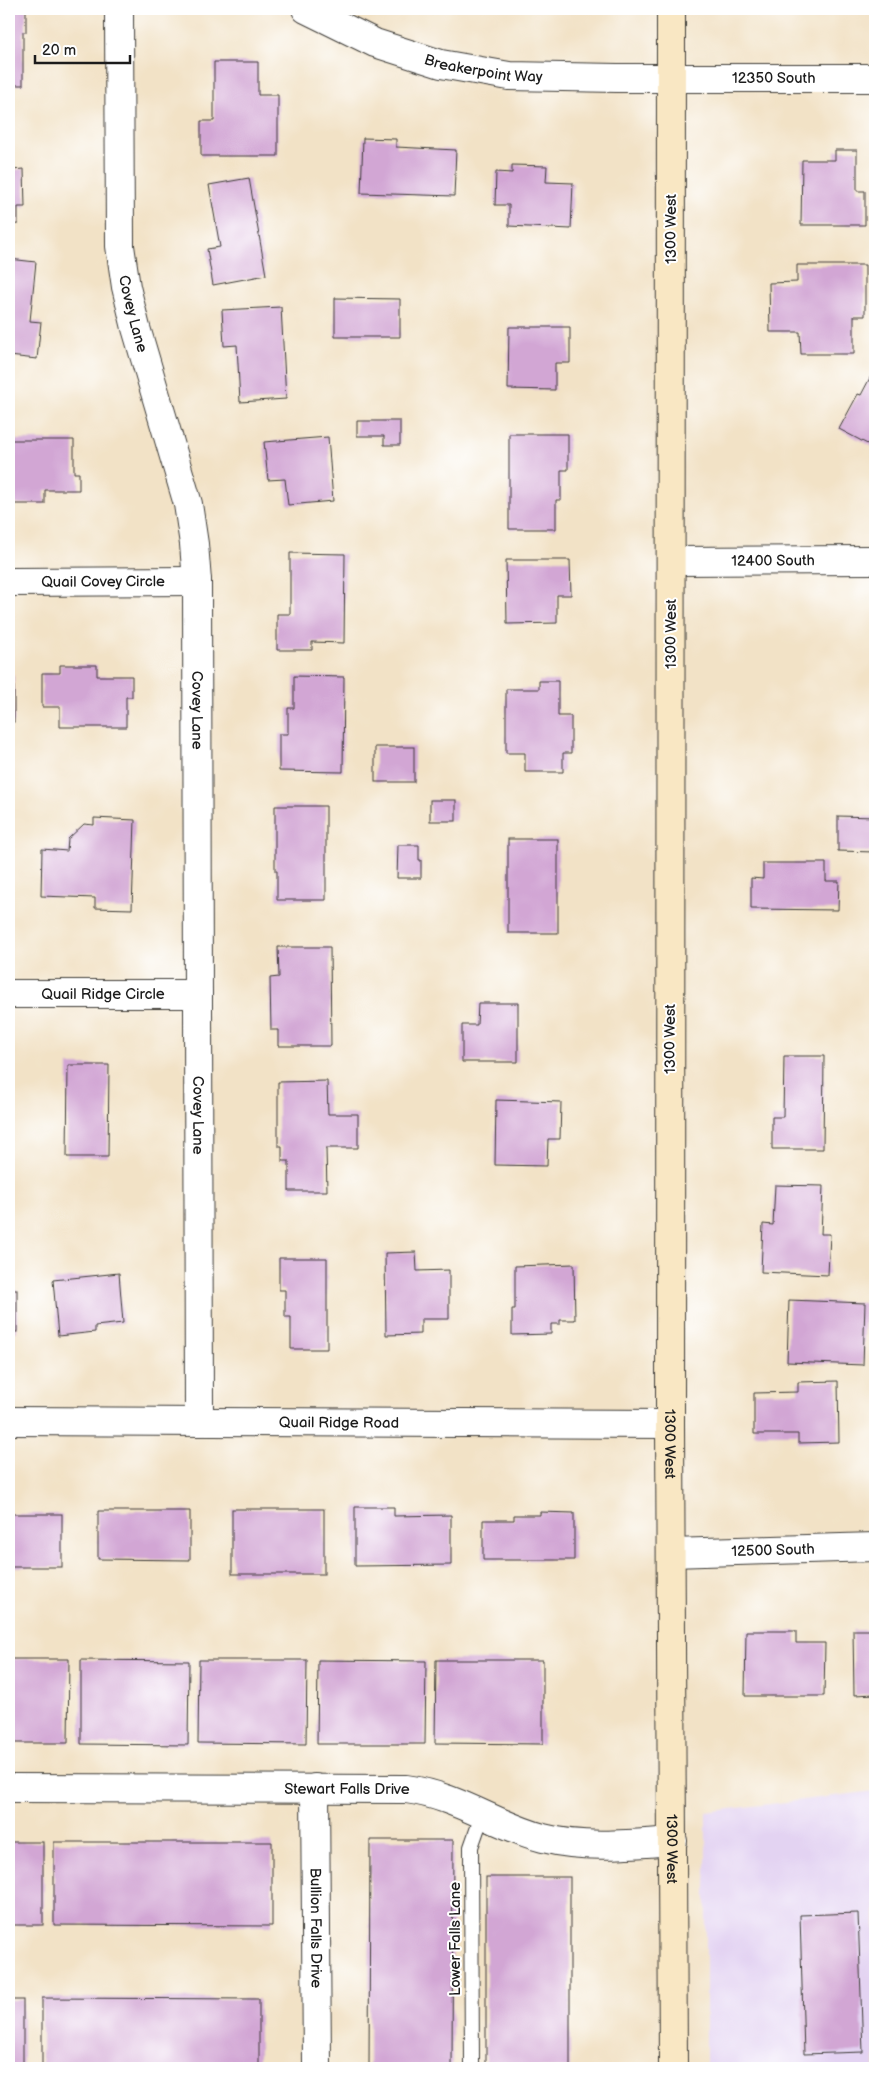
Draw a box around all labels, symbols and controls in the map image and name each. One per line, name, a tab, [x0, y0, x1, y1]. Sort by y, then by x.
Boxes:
scale bar	[35, 32, 130, 64]
text: 20 m	[42, 41, 76, 60]
street label: Breakerpoint Way	[422, 50, 543, 86]
street label: 12350 South	[732, 69, 816, 88]
street label: 1300 West	[662, 194, 681, 264]
street label: Covey Lane	[115, 274, 152, 355]
street label: 12400 South	[731, 551, 815, 570]
street label: Quail Covey Circle	[41, 572, 165, 591]
street label: 1300 West	[662, 599, 681, 669]
street label: Covey Lane	[188, 671, 207, 750]
street label: Quail Ridge Circle	[41, 985, 165, 1004]
street label: 1300 West	[661, 1004, 680, 1074]
street label: Covey Lane	[189, 1076, 208, 1155]
street label: 1300 West	[661, 1409, 680, 1479]
street label: Quail Ridge Road	[279, 1413, 399, 1432]
street label: 12500 South	[731, 1539, 815, 1561]
street label: Stewart Falls Drive	[284, 1779, 410, 1799]
street label: 1300 West	[662, 1814, 682, 1884]
street label: Bullion Falls Drive	[306, 1868, 326, 1988]
street label: Lower Falls Lane	[446, 1882, 465, 1996]

